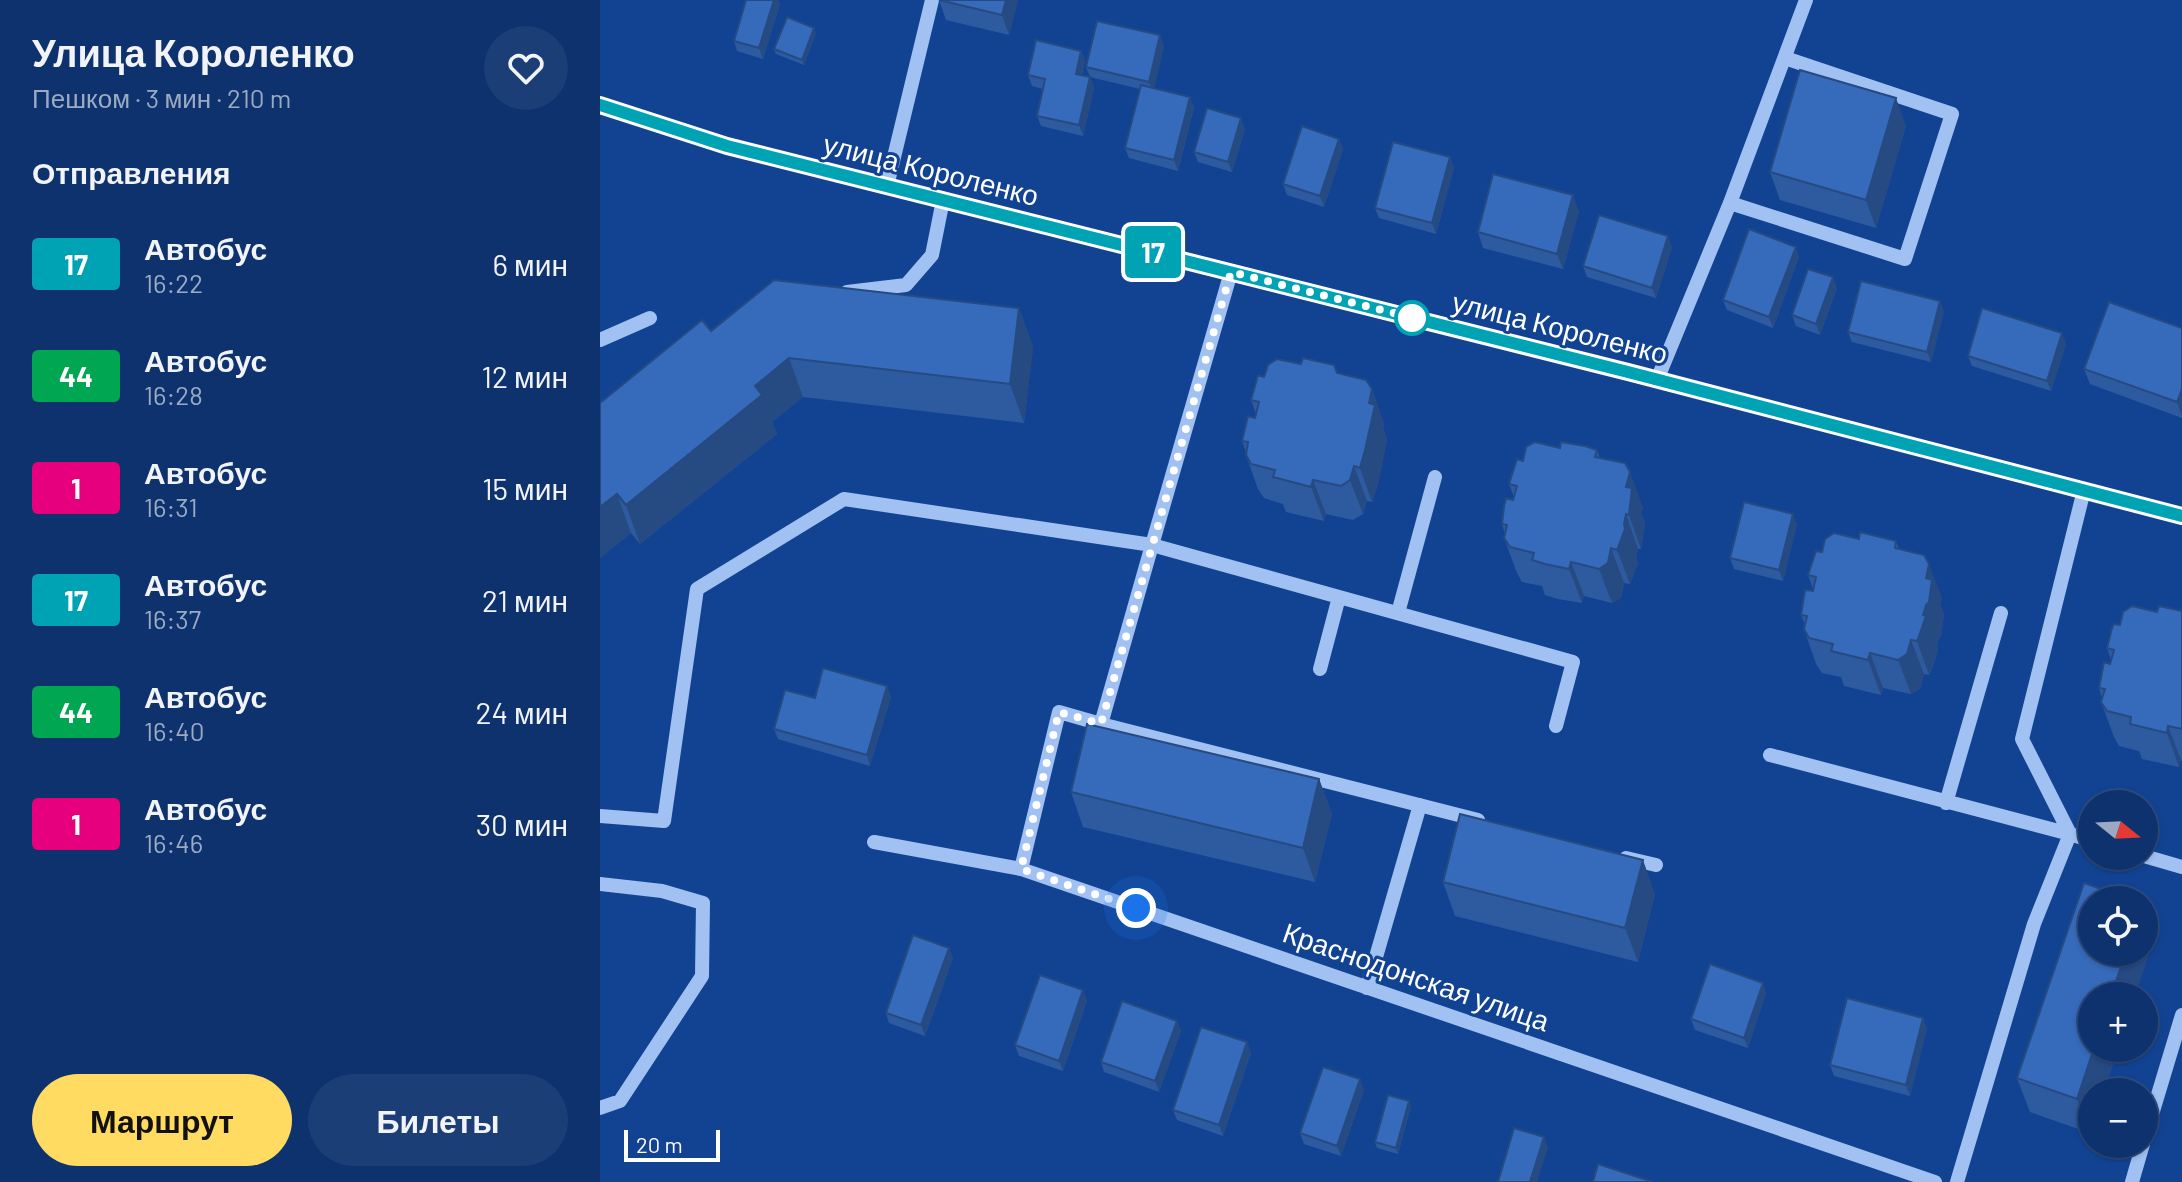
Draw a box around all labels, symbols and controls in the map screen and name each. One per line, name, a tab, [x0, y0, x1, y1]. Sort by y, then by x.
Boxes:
button: heart	[484, 26, 568, 110]
text: Улица Короленко	[32, 29, 355, 75]
text: Пешком · 3 мин · 210 m	[32, 82, 291, 113]
street label: улица Короленко	[820, 126, 1042, 212]
text: Отправления	[32, 154, 231, 190]
line badge: 17	[1117, 226, 1189, 278]
text: Автобус	[144, 230, 267, 266]
text: 17	[1141, 235, 1165, 269]
text: 6 мин	[493, 246, 568, 282]
text: 17	[64, 247, 88, 281]
text: 16:22	[144, 267, 203, 298]
street label: улица Короленко	[1449, 284, 1671, 370]
unlabelled marker	[1395, 301, 1429, 335]
text: Автобус	[144, 342, 267, 378]
text: 12 мин	[481, 358, 568, 394]
text: 44	[59, 359, 93, 393]
text: 16:28	[144, 379, 203, 410]
text: Автобус	[144, 454, 267, 490]
text: 15 мин	[482, 470, 568, 506]
text: 1	[71, 471, 81, 505]
text: 16:31	[144, 491, 198, 522]
text: Автобус	[144, 566, 267, 602]
text: 21 мин	[482, 582, 568, 618]
text: 17	[64, 583, 88, 617]
text: 16:37	[144, 603, 201, 634]
text: Автобус	[144, 678, 267, 714]
text: 24 мин	[475, 694, 568, 730]
text: 44	[59, 695, 93, 729]
text: 16:40	[144, 715, 204, 746]
text: Автобус	[144, 790, 267, 826]
north arrow	[2078, 790, 2158, 870]
map controls	[2078, 790, 2158, 1158]
text: 30 мин	[476, 806, 568, 842]
text: 1	[71, 807, 81, 841]
text: 16:46	[144, 827, 203, 858]
button: locate	[2078, 886, 2158, 966]
your location	[1116, 888, 1156, 928]
street label: Краснодонская улица	[1279, 914, 1554, 1038]
button: +	[2078, 982, 2158, 1062]
button: Маршрут	[32, 1074, 292, 1166]
button: Билеты	[308, 1074, 568, 1166]
button: −	[2078, 1078, 2158, 1158]
scale bar	[624, 1126, 720, 1162]
text: 20 m	[636, 1131, 683, 1157]

